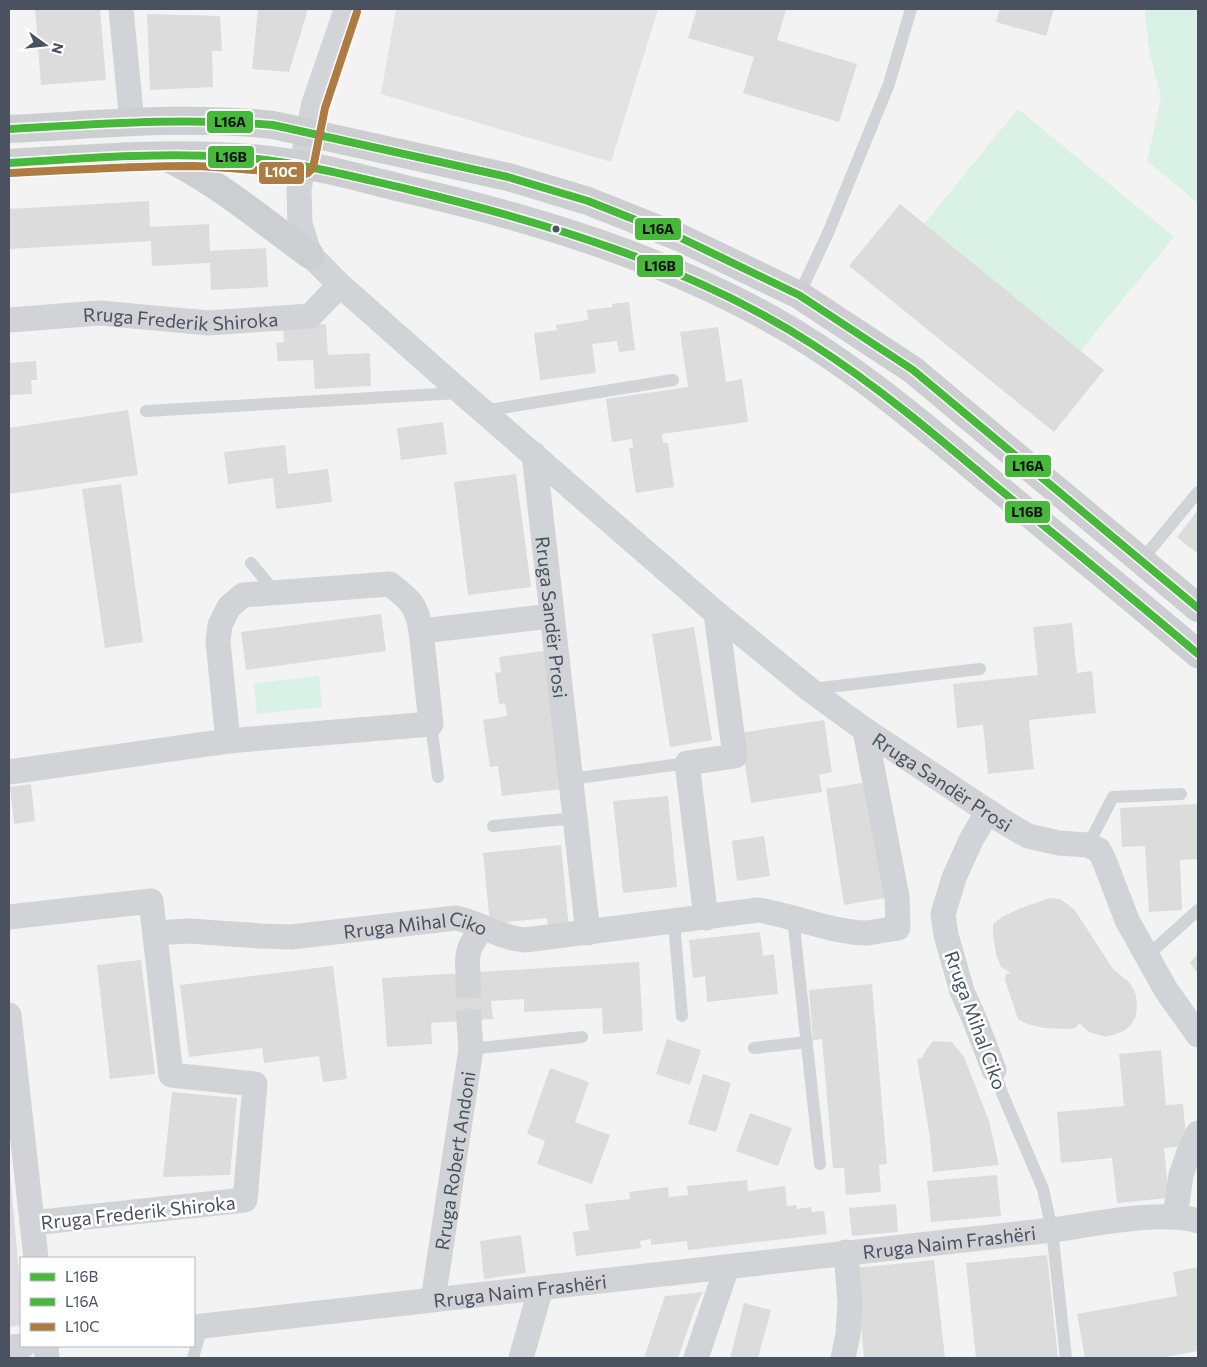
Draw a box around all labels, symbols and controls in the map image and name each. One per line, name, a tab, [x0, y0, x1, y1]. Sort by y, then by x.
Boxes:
north arrow	[20, 20, 70, 70]
text: N	[48, 41, 68, 56]
line badge: L16A	[206, 110, 254, 134]
text: L16A	[214, 113, 246, 130]
line badge: L16B	[207, 145, 255, 169]
text: L16B	[215, 148, 247, 165]
line badge: L10C	[258, 161, 305, 185]
text: L10C	[265, 163, 297, 180]
line badge: L16A	[634, 217, 682, 241]
text: L16A	[642, 220, 674, 237]
unlabelled marker	[551, 224, 561, 234]
line badge: L16B	[636, 254, 684, 278]
text: L16B	[644, 257, 676, 274]
street label: Rruga Frederik Shiroka	[82, 301, 279, 334]
line badge: L16A	[1004, 454, 1052, 478]
text: L16A	[1012, 457, 1044, 474]
line badge: L16B	[1004, 500, 1051, 524]
text: L16B	[1011, 503, 1043, 520]
street label: Rruga Sandër Prosi	[532, 535, 573, 699]
street label: Rruga Sandër Prosi	[868, 727, 1017, 836]
street label: Rruga Mihal Ciko	[342, 905, 491, 942]
street label: Rruga Mihal Ciko	[940, 947, 1012, 1093]
street label: Rruga Robert Andoni	[429, 1070, 479, 1252]
street label: Rruga Frederik Shiroka	[39, 1190, 237, 1234]
street label: Rruga Naim Frashëri	[861, 1220, 1037, 1263]
legend	[20, 1257, 195, 1347]
text: L16B	[65, 1267, 98, 1285]
street label: Rruga Naim Frashëri	[432, 1269, 608, 1311]
text: L16A	[65, 1292, 99, 1310]
text: L10C	[65, 1317, 99, 1335]

